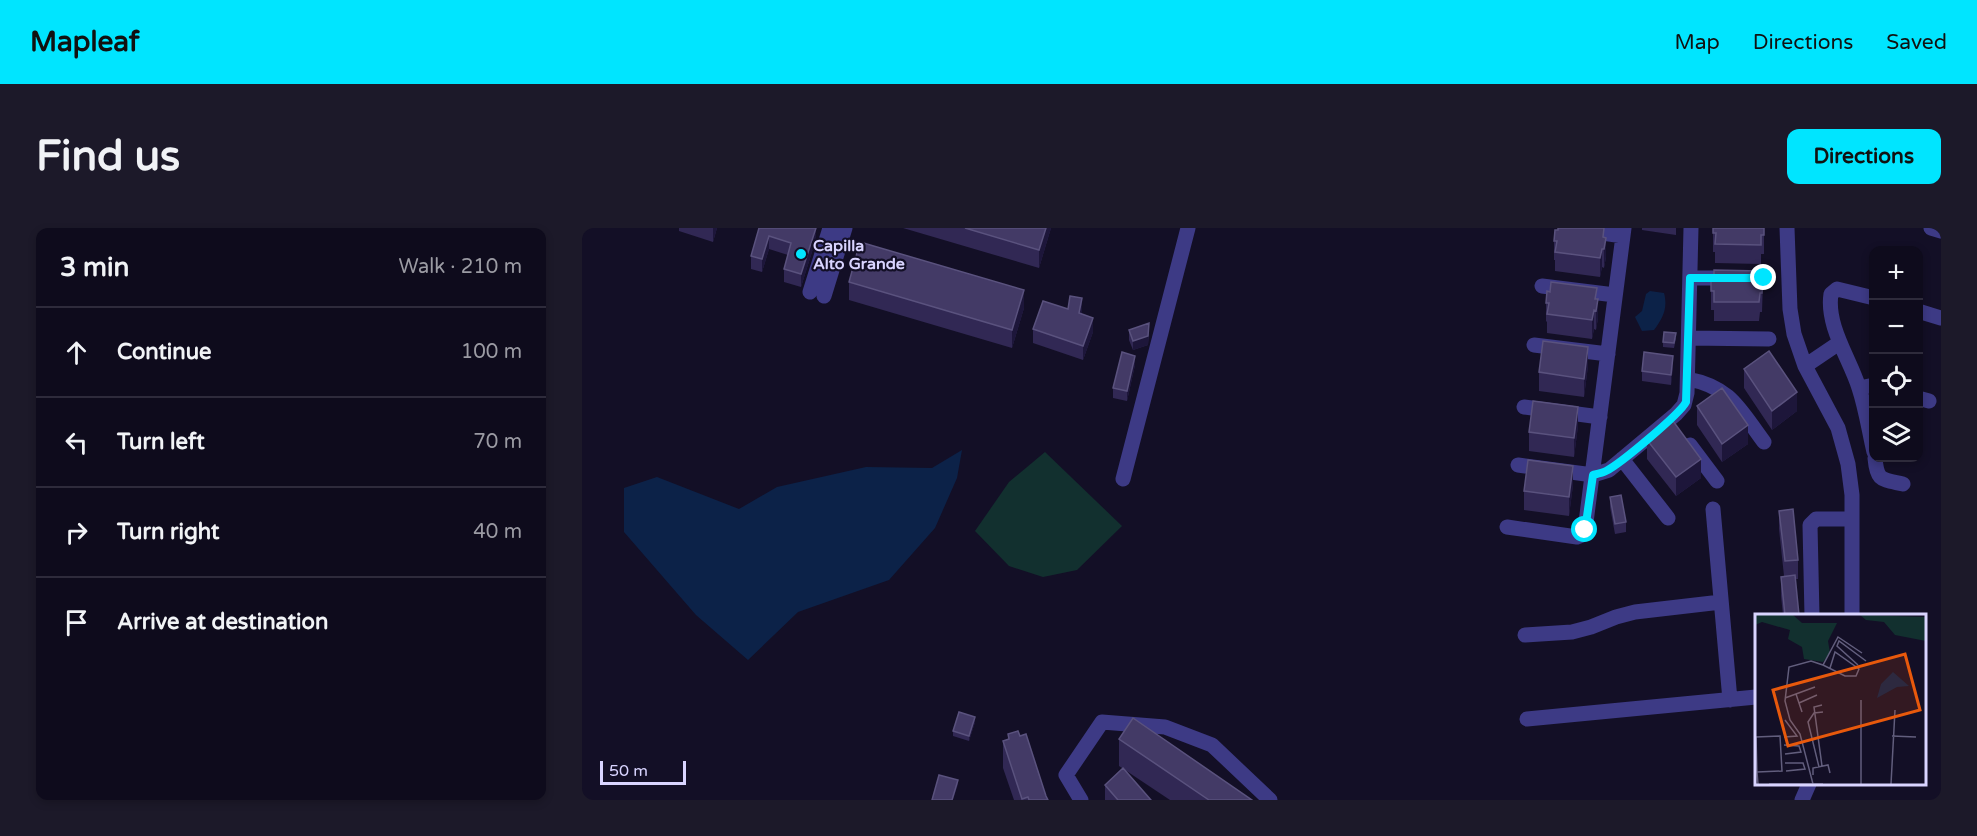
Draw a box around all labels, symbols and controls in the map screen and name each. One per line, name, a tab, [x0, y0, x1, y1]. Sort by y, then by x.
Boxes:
text: Mapleaf	[30, 25, 139, 59]
text: Map	[1674, 30, 1720, 55]
text: Directions	[1753, 30, 1853, 55]
text: Saved	[1886, 30, 1947, 55]
button: Directions	[1787, 129, 1941, 184]
text: Find us	[36, 131, 180, 182]
place label: Capilla Alto Grande	[813, 236, 905, 274]
map controls	[1869, 246, 1923, 462]
button: +	[1869, 246, 1923, 300]
marker: Capilla Alto Grande	[794, 247, 808, 261]
text: 3 min	[60, 252, 129, 283]
text: Walk · 210 m	[399, 255, 522, 279]
route end	[1750, 264, 1776, 290]
button: −	[1869, 300, 1923, 354]
icon: ahead	[60, 336, 93, 369]
text: Continue	[117, 339, 212, 365]
text: 100 m	[461, 340, 522, 364]
button: locate	[1869, 354, 1923, 408]
button: layers	[1869, 408, 1923, 462]
icon: left	[60, 426, 93, 459]
text: Turn left	[117, 429, 205, 455]
text: 70 m	[473, 430, 522, 454]
icon: right	[60, 516, 93, 549]
route start	[1571, 516, 1597, 542]
text: Turn right	[117, 519, 219, 545]
text: 40 m	[473, 520, 522, 544]
icon: arrive	[60, 606, 93, 639]
text: Arrive at destination	[117, 609, 328, 635]
inset map	[1755, 614, 1926, 785]
scale bar	[600, 758, 686, 786]
text: 50 m	[609, 761, 648, 781]

